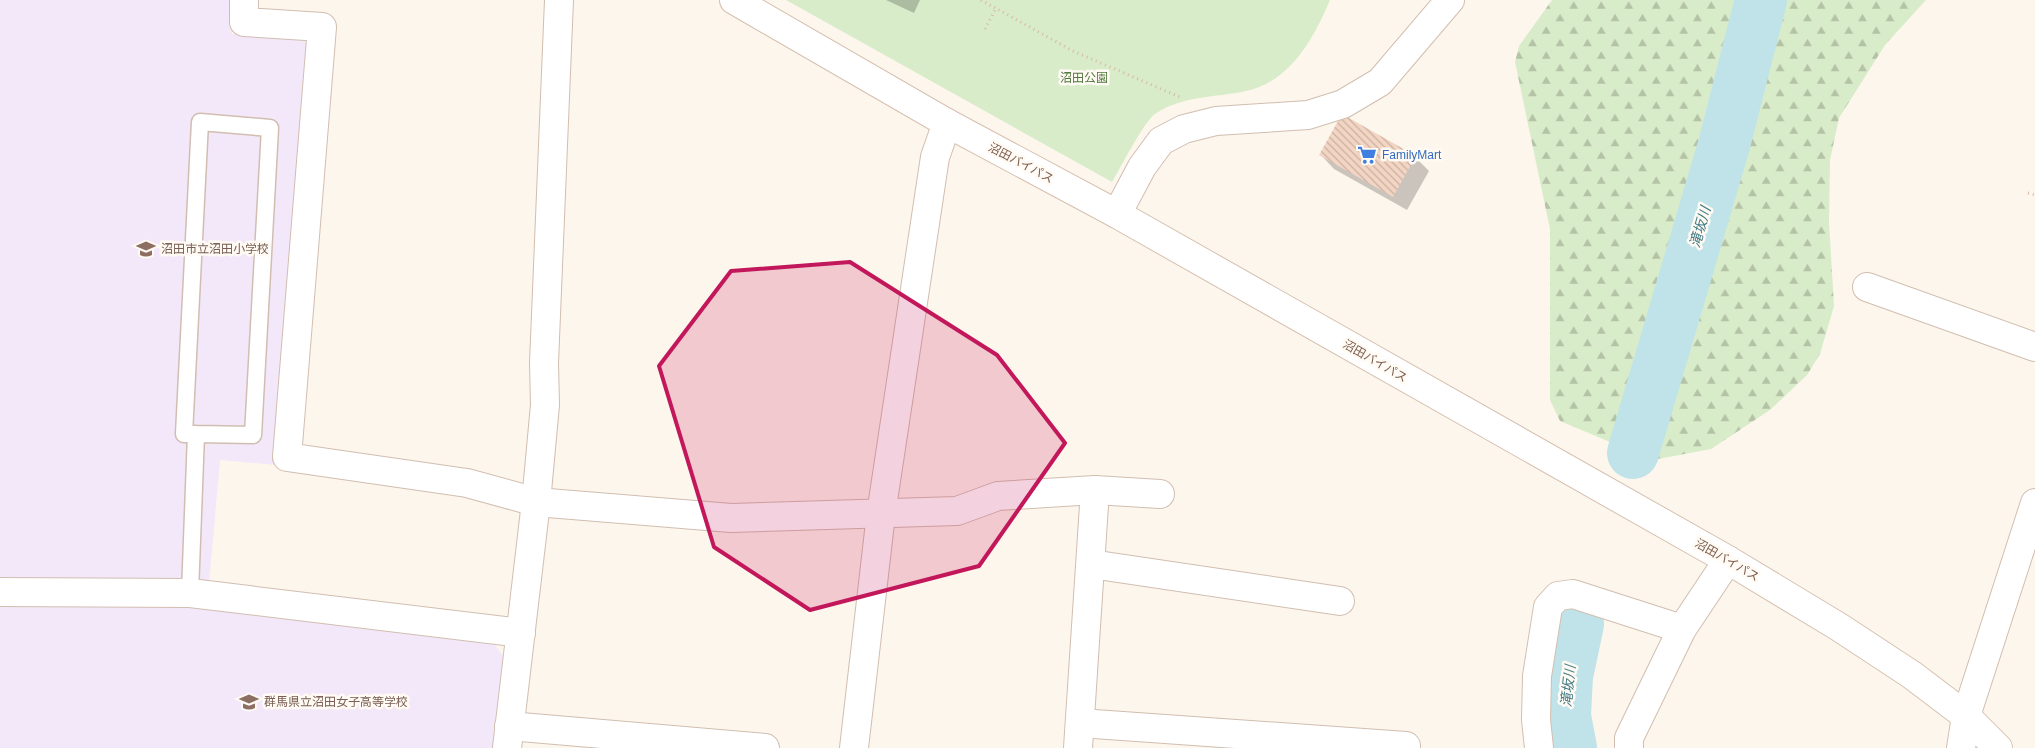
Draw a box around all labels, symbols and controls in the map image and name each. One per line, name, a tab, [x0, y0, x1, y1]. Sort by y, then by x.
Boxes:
park label: 沼田公園	[1060, 71, 1108, 85]
street label: 沼田バイパス	[986, 140, 1056, 186]
supermarket icon: FamilyMart	[1356, 144, 1378, 166]
place label: FamilyMart	[1382, 148, 1442, 162]
water label: 滝坂川	[1687, 203, 1714, 249]
school or university icon: 沼田市立沼田小学校	[135, 238, 157, 260]
place label: 沼田市立沼田小学校	[161, 242, 269, 256]
street label: 沼田バイパス	[1340, 337, 1410, 385]
street label: 沼田バイパス	[1692, 536, 1762, 584]
water label: 滝坂川	[1558, 662, 1578, 708]
school or university icon: 群馬県立沼田女子高等学校	[238, 691, 260, 713]
place label: 群馬県立沼田女子高等学校	[264, 695, 408, 709]

